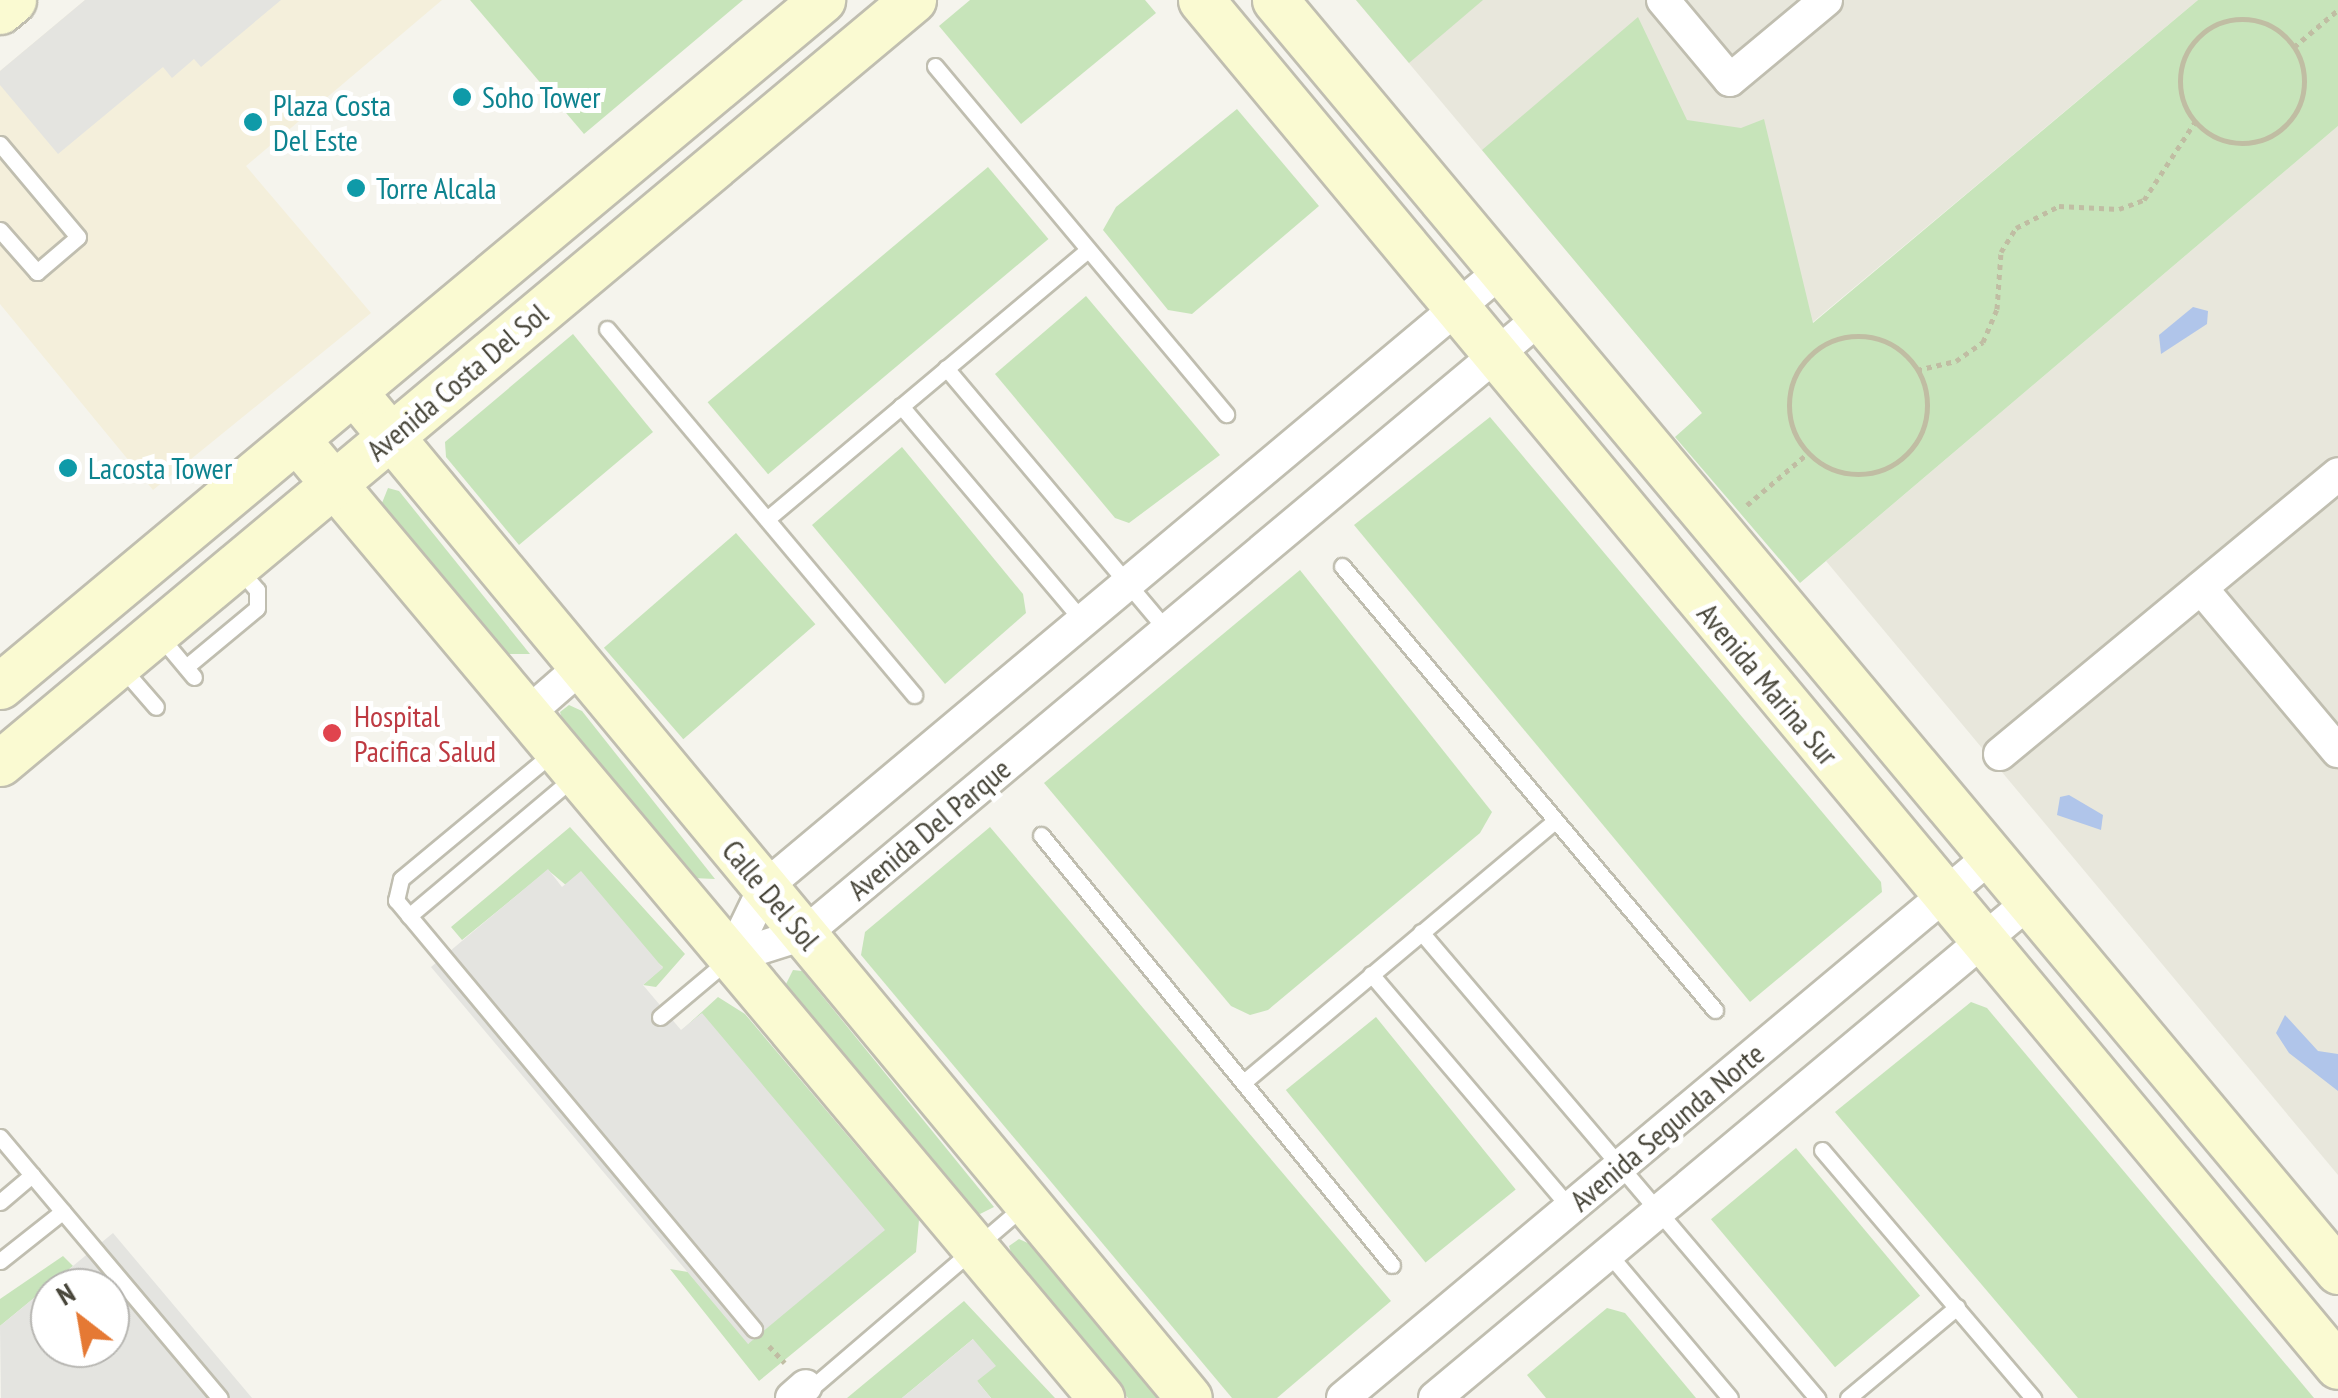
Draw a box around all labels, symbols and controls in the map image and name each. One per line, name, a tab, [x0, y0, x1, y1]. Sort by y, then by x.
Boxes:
place label: Soho Tower	[482, 79, 601, 115]
marker: Soho Tower	[451, 86, 473, 108]
place label: Plaza Costa Del Este	[273, 87, 391, 158]
marker: Plaza Costa Del Este	[242, 111, 264, 133]
place label: Torre Alcala	[376, 170, 497, 206]
marker: Torre Alcala	[345, 177, 367, 199]
street label: Avenida Costa Del Sol	[359, 296, 555, 468]
place label: Lacosta Tower	[88, 450, 233, 486]
marker: Lacosta Tower	[57, 457, 79, 479]
street label: Avenida Marina Sur	[1690, 596, 1846, 772]
place label: Hospital Pacifica Salud	[354, 698, 496, 768]
marker: Hospital Pacifica Salud	[319, 720, 345, 746]
street label: Avenida Del Parque	[840, 751, 1018, 907]
street label: Calle Del Sol	[715, 833, 827, 957]
street label: Avenida Segunda Norte	[1563, 1035, 1771, 1219]
north arrow	[30, 1268, 130, 1368]
text: N	[49, 1274, 81, 1313]

